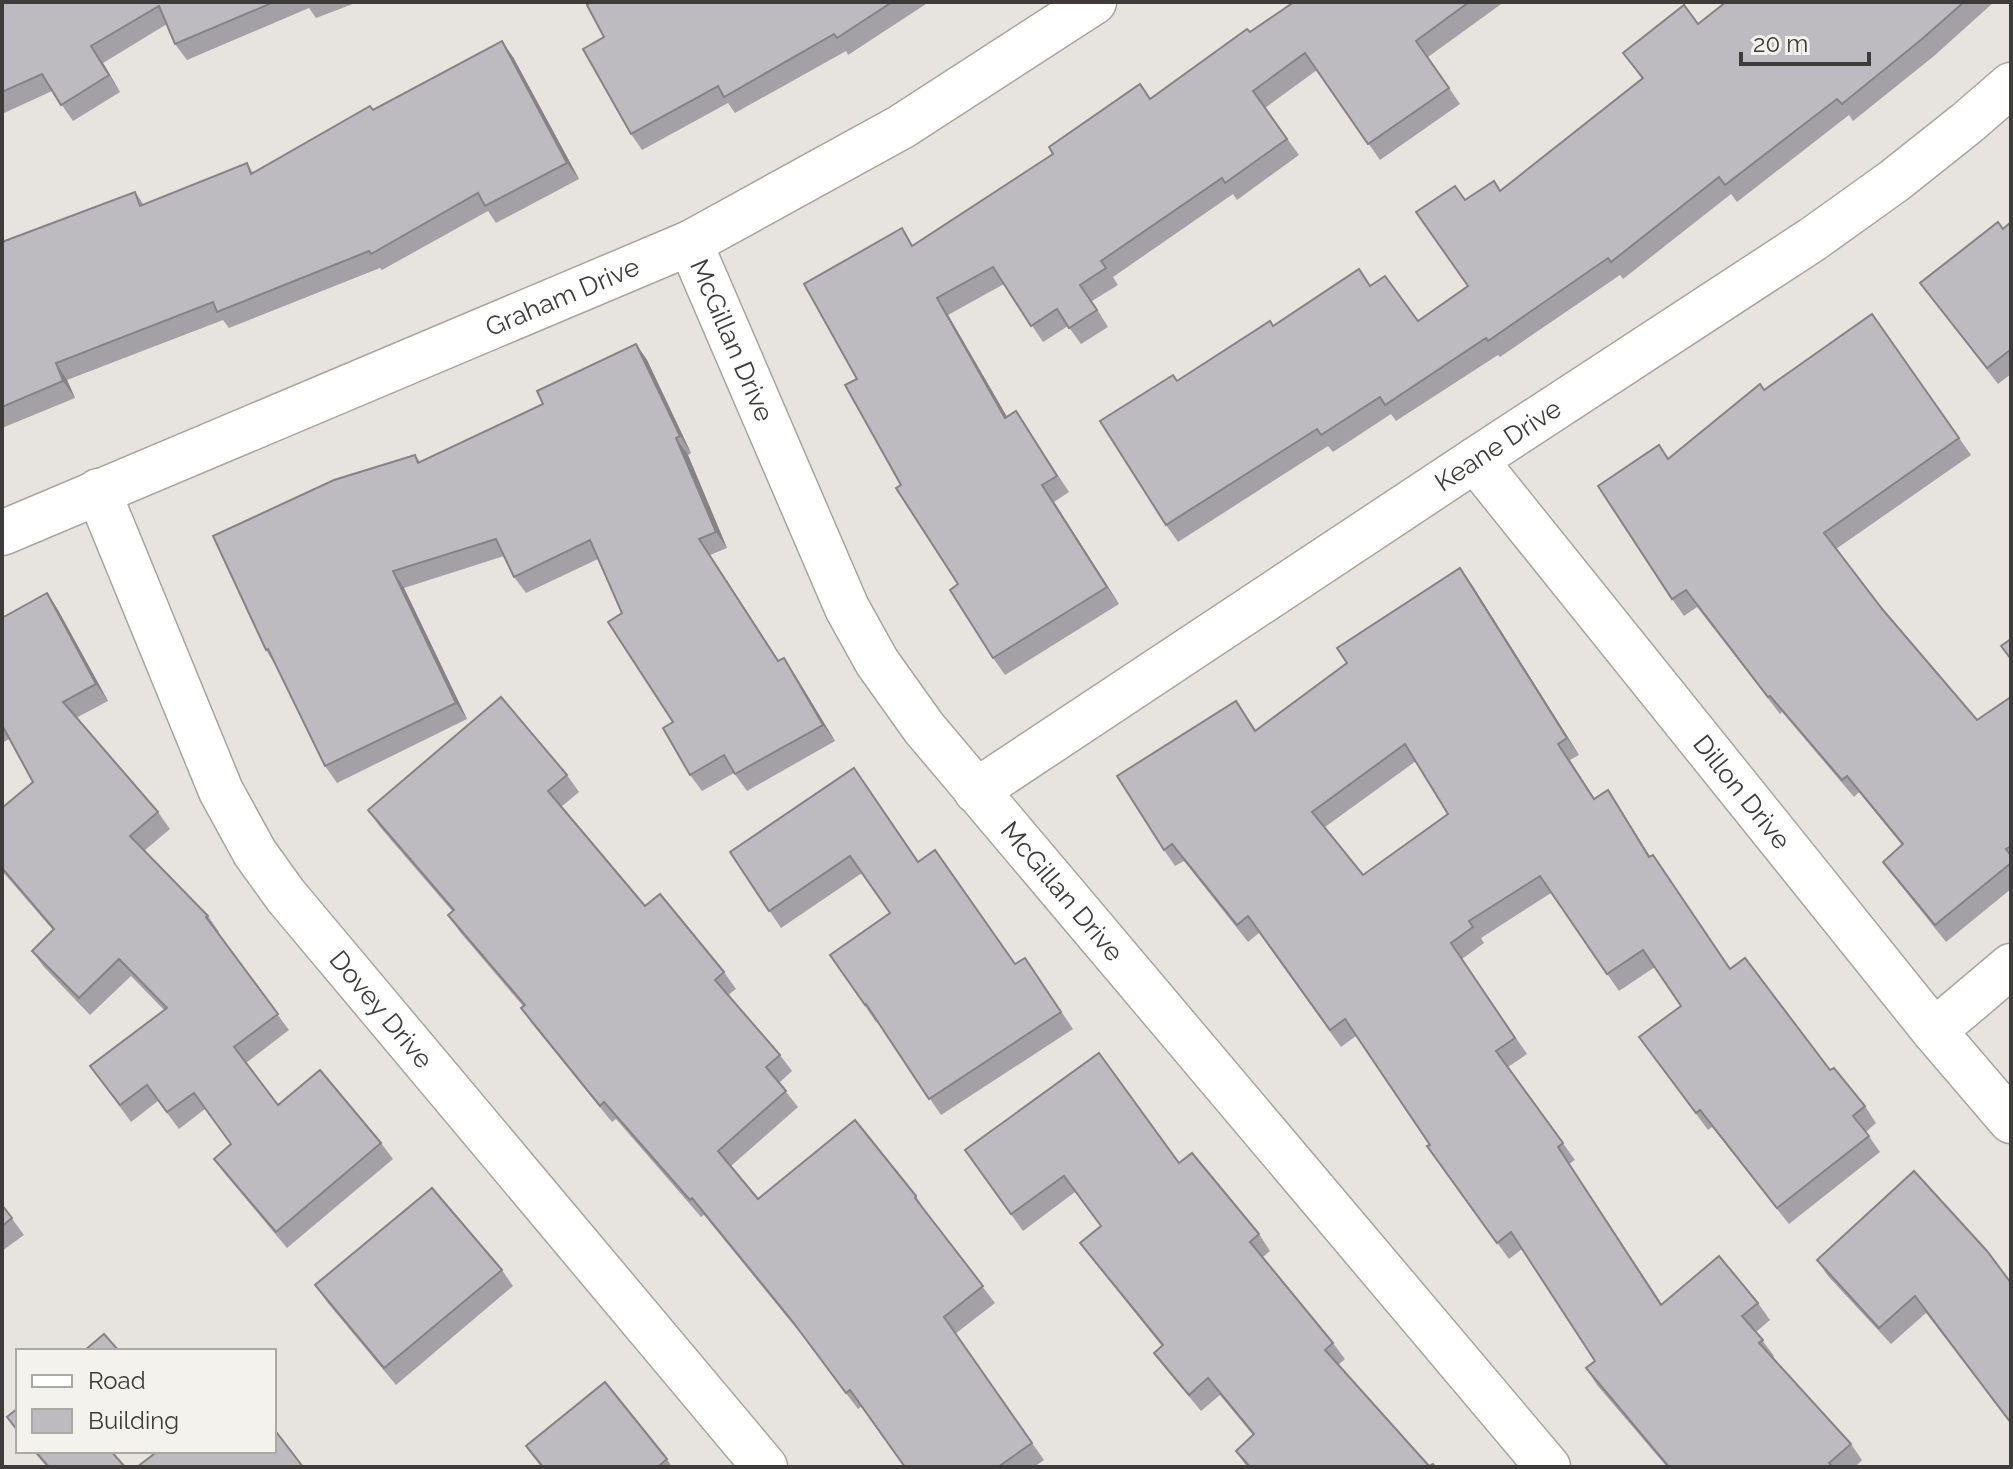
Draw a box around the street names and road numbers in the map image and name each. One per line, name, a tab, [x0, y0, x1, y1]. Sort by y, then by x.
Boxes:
street label: Graham Drive	[481, 251, 644, 342]
street label: McGillan Drive	[684, 255, 780, 426]
street label: Keane Drive	[1429, 393, 1566, 497]
street label: Dillon Drive	[1687, 729, 1797, 855]
street label: McGillan Drive	[995, 816, 1129, 967]
street label: Dovey Drive	[323, 945, 439, 1074]

